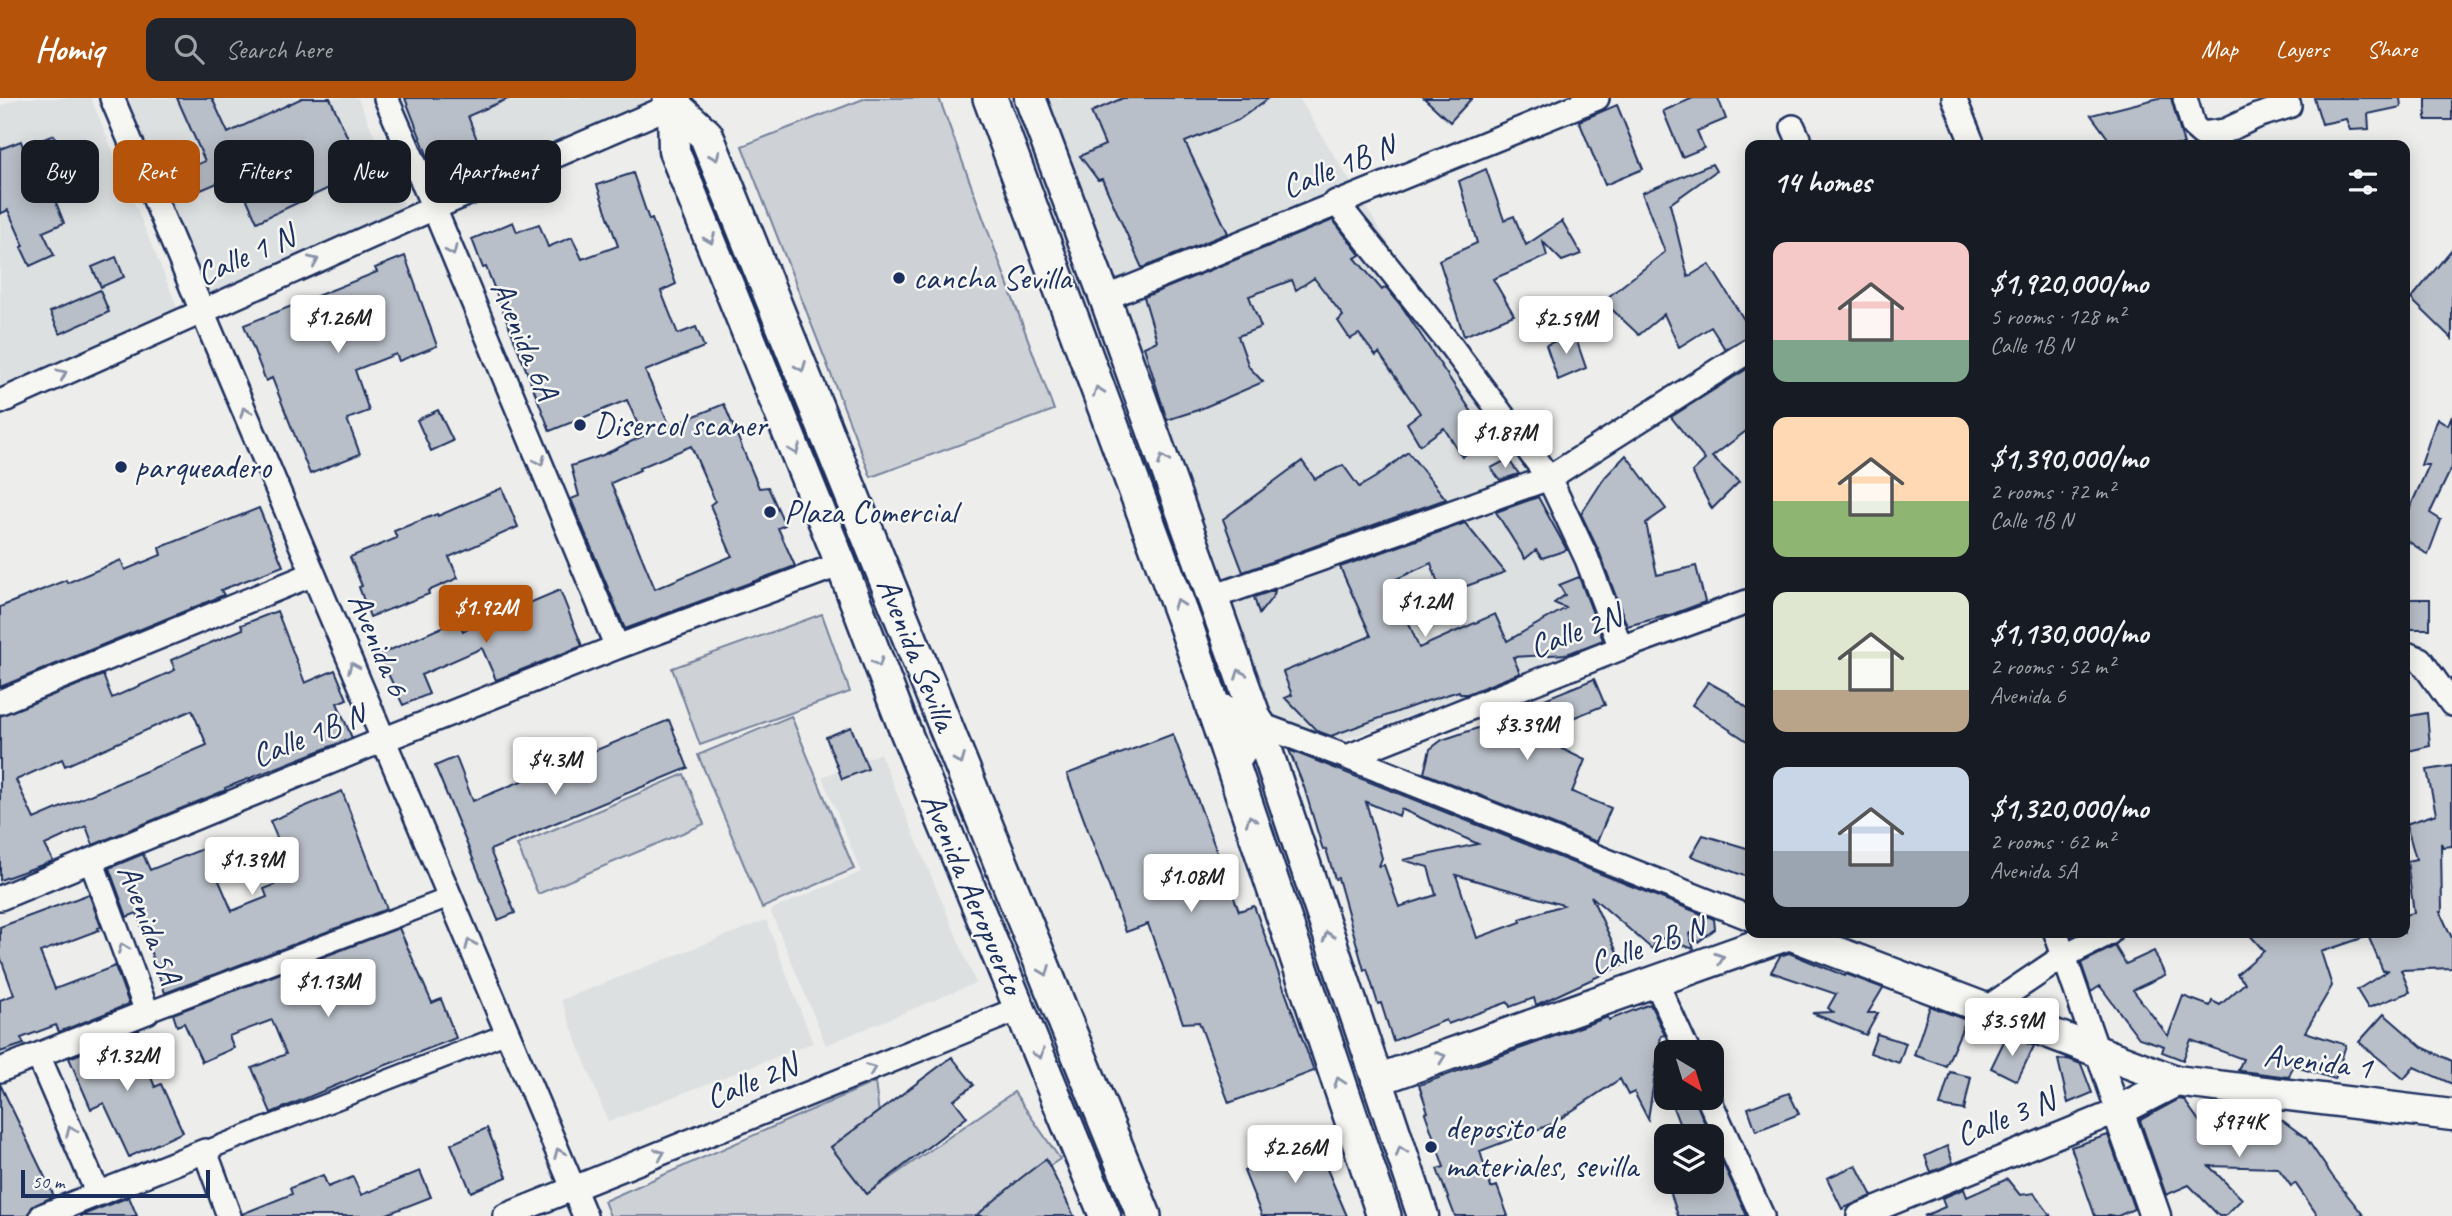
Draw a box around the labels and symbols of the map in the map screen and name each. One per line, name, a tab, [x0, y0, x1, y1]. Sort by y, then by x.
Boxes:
street label: Calle 1B N	[1275, 123, 1405, 208]
one-way arrow	[707, 149, 721, 162]
street label: Calle 1 N	[190, 213, 305, 295]
one-way arrow	[701, 233, 715, 245]
one-way arrow	[444, 243, 458, 256]
one-way arrow	[307, 255, 320, 269]
place label: cancha Sevilla	[913, 257, 1073, 299]
marker: cancha Sevilla	[891, 270, 907, 286]
street label: Avenida 6A	[481, 274, 569, 407]
pin: $1.26M	[281, 296, 395, 355]
pin: $2.59M	[1509, 296, 1623, 356]
one-way arrow	[792, 361, 806, 373]
one-way arrow	[55, 368, 67, 382]
one-way arrow	[1093, 385, 1107, 397]
place label: Disercol scaner	[594, 404, 769, 446]
one-way arrow	[239, 407, 253, 419]
pin: $1.87M	[1448, 410, 1562, 470]
marker: Disercol scaner	[572, 417, 588, 433]
one-way arrow	[787, 443, 801, 456]
place label: parqueadero	[135, 446, 272, 488]
one-way arrow	[531, 454, 545, 466]
one-way arrow	[1158, 454, 1172, 466]
marker: parqueadero	[113, 459, 129, 475]
place label: Plaza Comercial	[784, 491, 962, 533]
marker: Plaza Comercial	[762, 504, 778, 520]
street label: Avenida Sevilla	[867, 571, 968, 739]
pin: $1.2M	[1376, 580, 1474, 639]
street label: Avenida 6	[338, 586, 420, 703]
pin: $1.92M	[429, 586, 543, 645]
street label: Calle 2N	[1523, 593, 1632, 668]
one-way arrow	[1172, 599, 1186, 611]
one-way arrow	[870, 656, 884, 668]
one-way arrow	[347, 661, 361, 673]
one-way arrow	[1234, 668, 1248, 681]
street label: Calle 1B N	[245, 692, 375, 777]
pin: $3.39M	[1470, 702, 1584, 762]
pin: $4.3M	[506, 738, 604, 797]
one-way arrow	[951, 753, 965, 765]
street label: Avenida Aeropuerto	[912, 786, 1035, 1003]
one-way arrow	[1245, 814, 1259, 826]
pin: $1.39M	[195, 838, 309, 897]
pin: $1.08M	[1134, 854, 1248, 914]
street label: Avenida 5A	[108, 858, 193, 991]
street label: Calle 2B N	[1584, 904, 1714, 984]
one-way arrow	[1322, 930, 1337, 942]
one-way arrow	[464, 938, 478, 951]
one-way arrow	[118, 942, 132, 954]
one-way arrow	[1713, 952, 1725, 966]
pin: $1.13M	[271, 960, 385, 1019]
one-way arrow	[1036, 964, 1050, 976]
pin: $3.59M	[1955, 998, 2069, 1058]
pin: $1.32M	[70, 1034, 184, 1093]
street label: Avenida 1	[2262, 1034, 2376, 1089]
north arrow	[1654, 1040, 1724, 1110]
street label: Calle 2N	[699, 1042, 808, 1118]
one-way arrow	[1030, 1047, 1044, 1059]
one-way arrow	[1435, 1051, 1447, 1065]
one-way arrow	[864, 1063, 876, 1077]
one-way arrow	[1333, 1076, 1347, 1088]
street label: Calle 3 N	[1950, 1076, 2065, 1156]
pin: $974K	[2190, 1100, 2288, 1159]
place label: deposito de materiales, sevilla	[1445, 1107, 1640, 1187]
one-way arrow	[65, 1126, 79, 1139]
pin: $2.26M	[1238, 1126, 1352, 1185]
marker: deposito de materiales, sevilla	[1423, 1139, 1439, 1155]
one-way arrow	[1395, 1146, 1409, 1158]
one-way arrow	[553, 1148, 567, 1160]
one-way arrow	[652, 1148, 665, 1162]
scale bar	[21, 1167, 210, 1199]

